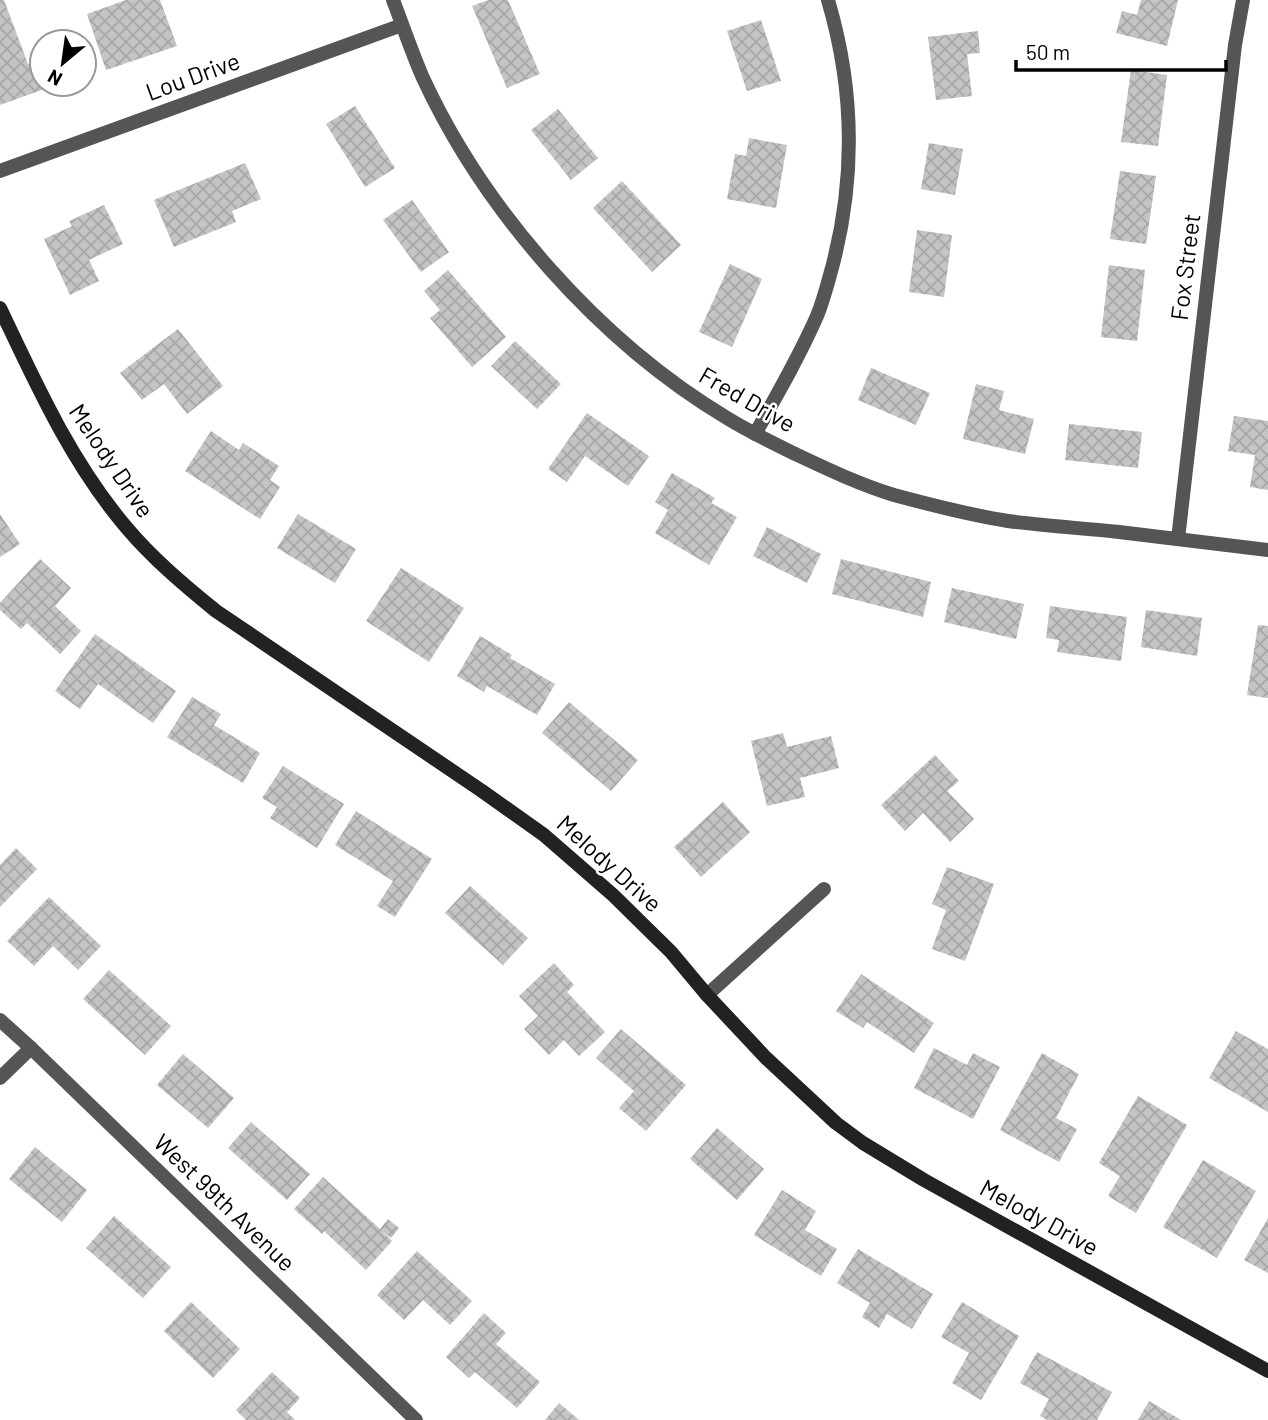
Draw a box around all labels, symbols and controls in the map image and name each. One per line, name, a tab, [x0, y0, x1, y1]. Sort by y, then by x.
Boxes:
north arrow	[28, 28, 98, 98]
scale bar	[1016, 28, 1226, 72]
text: 50 m	[1026, 39, 1070, 64]
street label: Lou Drive	[142, 45, 243, 106]
text: N	[43, 65, 66, 91]
street label: Fox Street	[1164, 212, 1205, 322]
street label: Fred Drive	[695, 360, 801, 438]
street label: Melody Drive	[64, 398, 161, 523]
street label: Melody Drive	[552, 808, 668, 917]
street label: West 99th Avenue	[148, 1127, 302, 1277]
street label: Melody Drive	[975, 1172, 1104, 1261]

